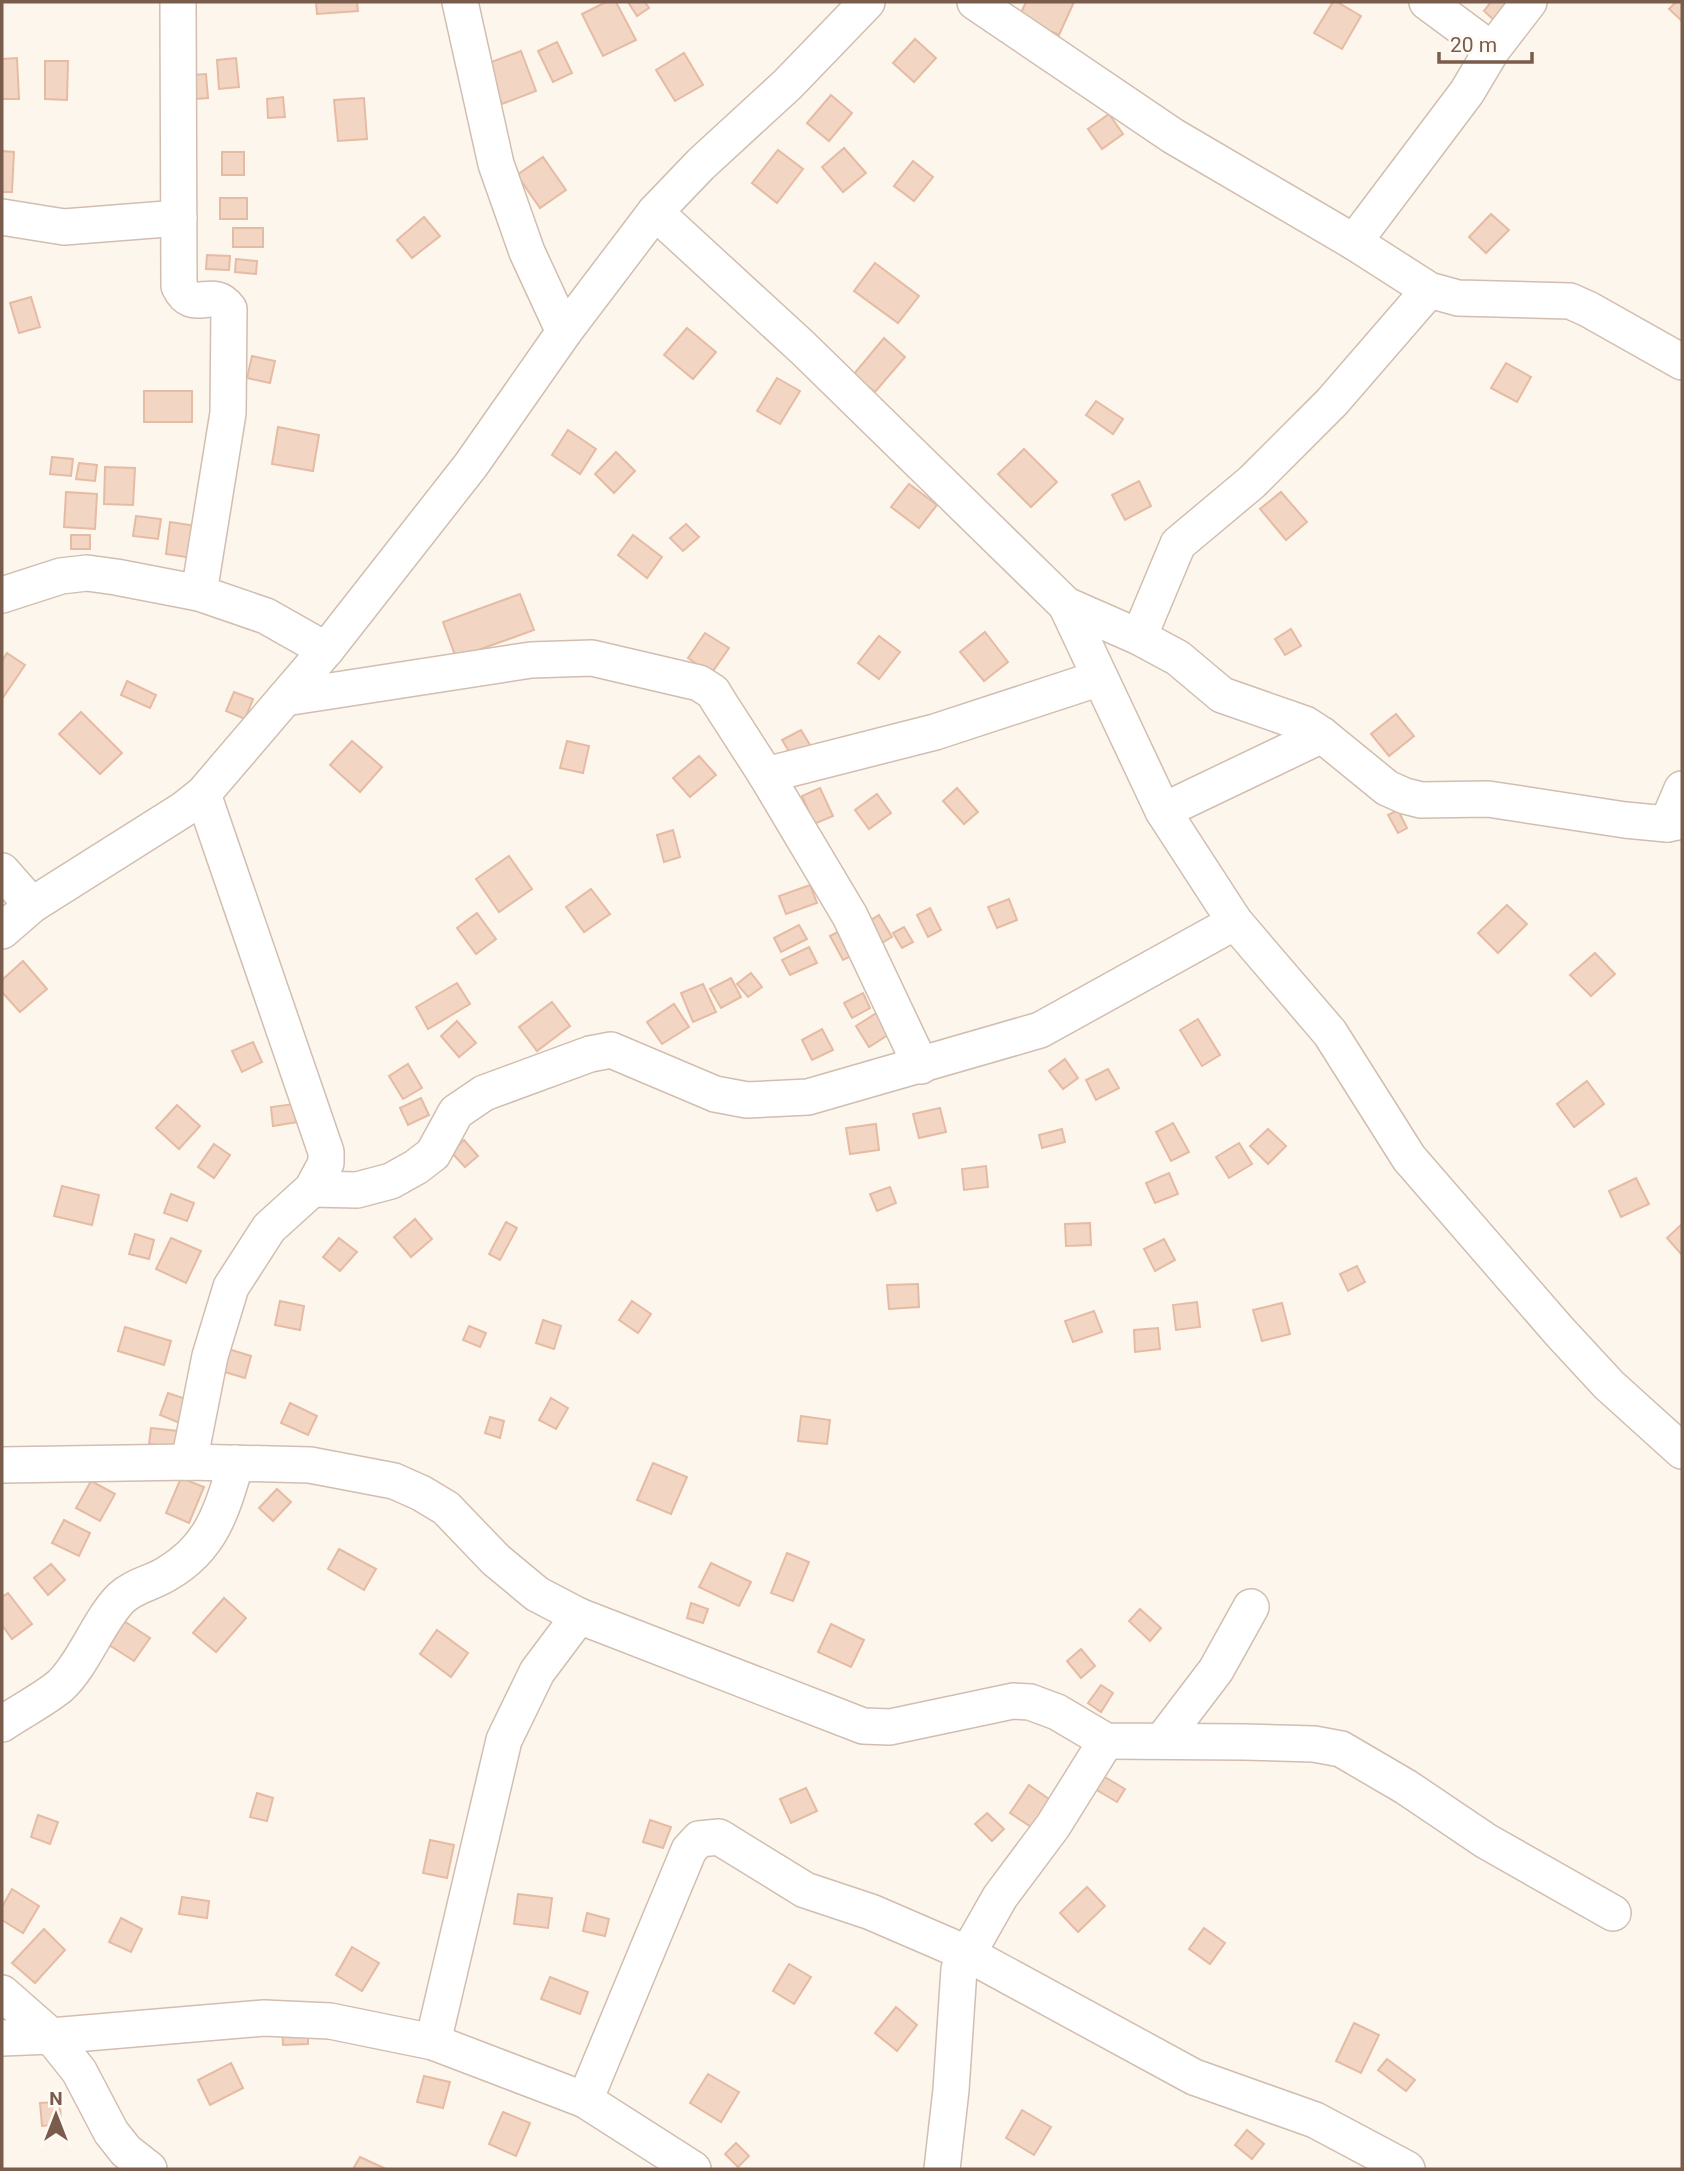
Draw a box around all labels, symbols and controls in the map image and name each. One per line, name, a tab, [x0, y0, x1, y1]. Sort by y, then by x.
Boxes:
scale bar	[1439, 21, 1532, 65]
text: 20 m	[1450, 33, 1497, 57]
north arrow	[21, 2080, 91, 2150]
text: N	[49, 2087, 63, 2110]

